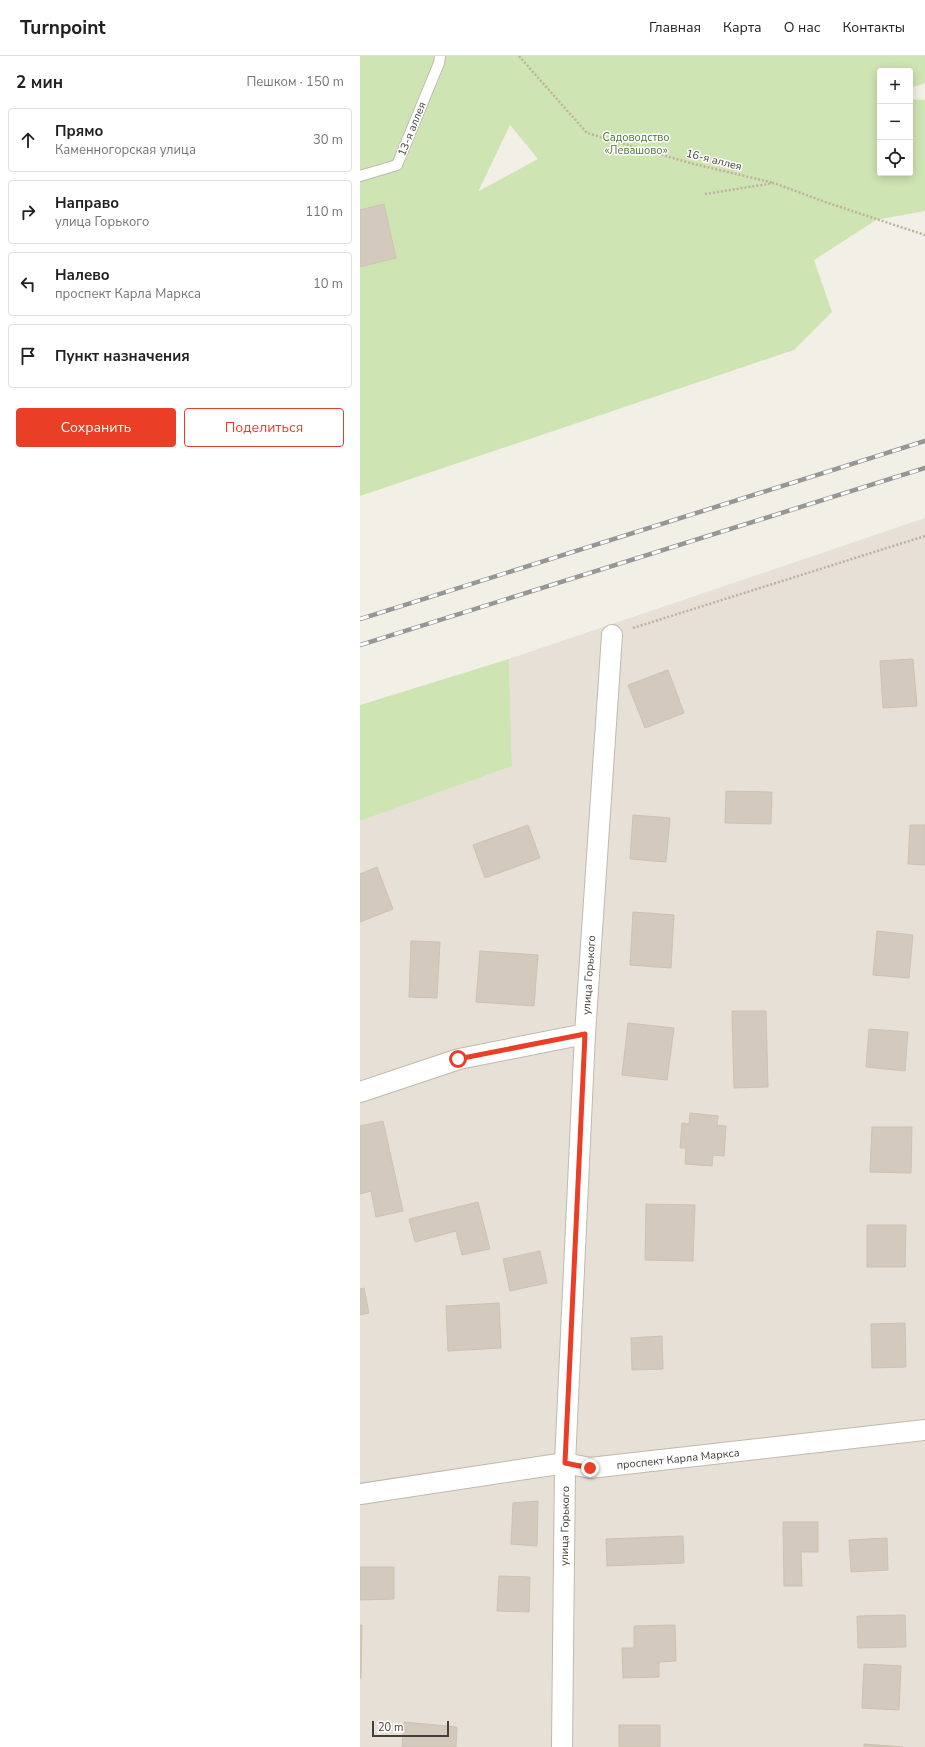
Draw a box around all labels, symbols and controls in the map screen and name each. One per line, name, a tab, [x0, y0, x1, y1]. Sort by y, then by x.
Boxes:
text: Turnpoint	[20, 15, 106, 41]
text: Главная	[649, 18, 701, 37]
text: Карта	[723, 18, 762, 37]
text: О нас	[784, 18, 820, 37]
text: Контакты	[842, 18, 905, 37]
map controls	[877, 68, 913, 176]
button: +	[877, 68, 913, 104]
text: 2 мин	[16, 71, 63, 94]
text: Пешком · 150 m	[246, 73, 344, 91]
street label: 13-я аллея	[394, 100, 430, 158]
button: −	[877, 104, 913, 140]
text: Прямо	[55, 121, 103, 141]
icon: ahead	[17, 129, 39, 151]
park label: Садоводство «Левашово»	[602, 130, 670, 158]
text: 30 m	[313, 131, 343, 149]
button: locate	[877, 140, 913, 176]
text: Каменногорская улица	[55, 141, 196, 159]
street label: 16-я аллея	[684, 146, 744, 174]
text: Направо	[55, 193, 119, 213]
icon: right	[17, 201, 39, 223]
text: 110 m	[305, 203, 343, 221]
text: улица Горького	[55, 213, 149, 231]
text: Налево	[55, 265, 110, 285]
icon: left	[17, 273, 39, 295]
text: 10 m	[313, 275, 343, 293]
text: проспект Карла Маркса	[55, 285, 201, 303]
icon: arrive	[17, 345, 39, 367]
text: Пункт назначения	[55, 346, 190, 366]
button: Сохранить	[16, 408, 176, 447]
button: Поделиться	[184, 408, 344, 447]
street label: улица Горького	[579, 935, 599, 1015]
route start	[449, 1050, 467, 1068]
street label: проспект Карла Маркса	[616, 1445, 740, 1473]
route end	[581, 1459, 599, 1477]
street label: улица Горького	[557, 1486, 573, 1566]
scale bar	[372, 1719, 449, 1738]
text: 20 m	[378, 1720, 403, 1735]

